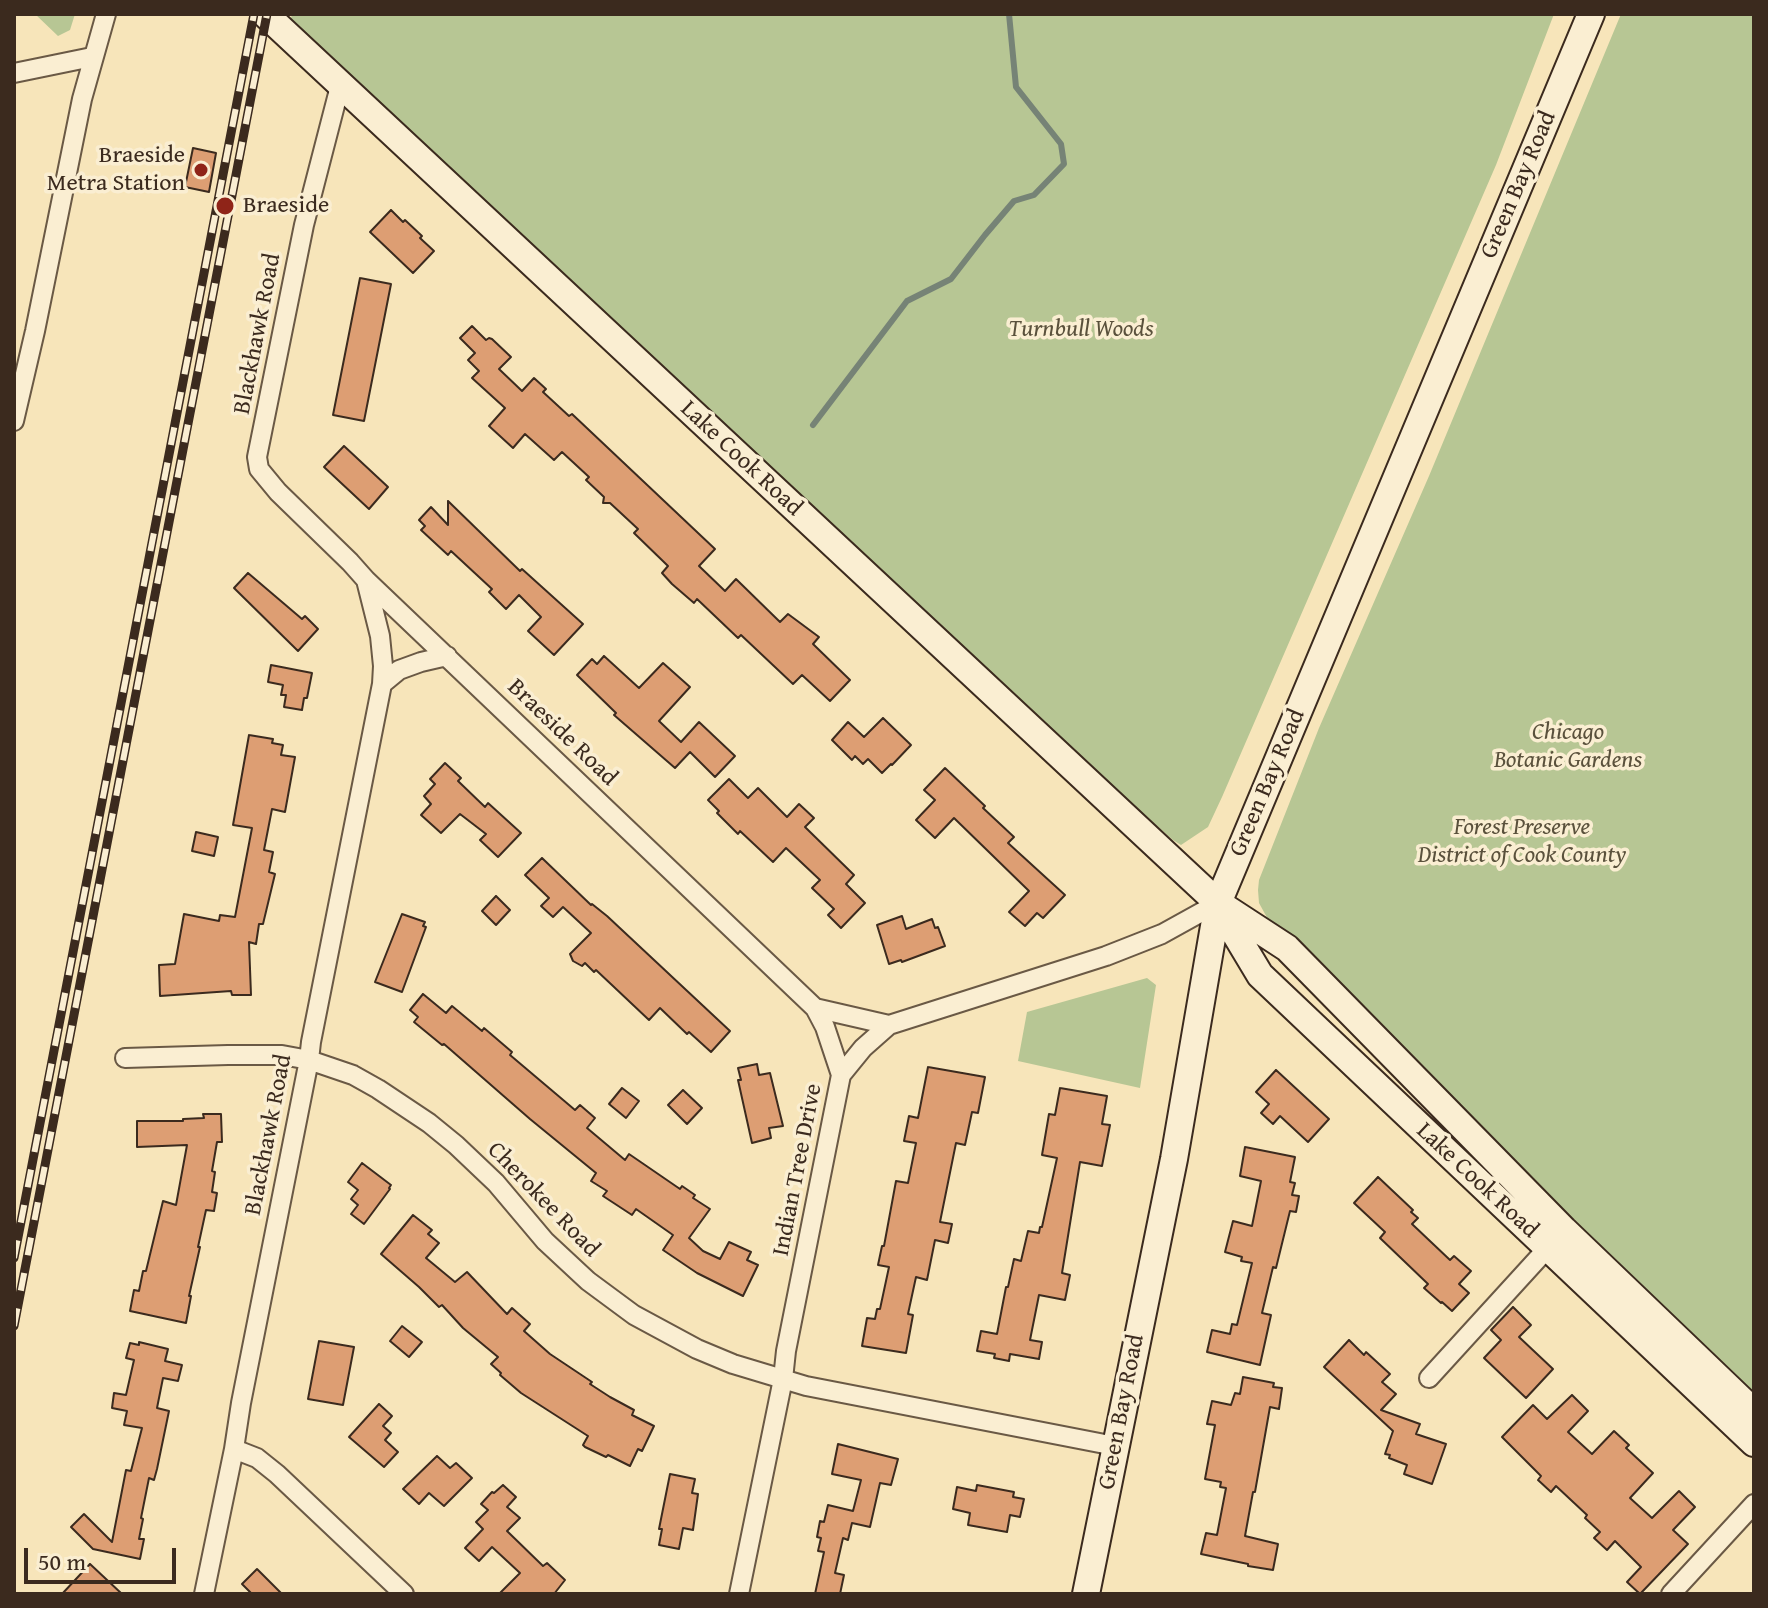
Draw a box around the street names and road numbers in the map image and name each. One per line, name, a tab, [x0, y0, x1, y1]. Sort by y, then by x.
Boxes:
street label: Green Bay Road	[1475, 107, 1563, 263]
street label: Blackhawk Road	[228, 251, 288, 417]
street label: Lake Cook Road	[674, 395, 808, 523]
street label: Braeside Road	[501, 673, 623, 793]
street label: Green Bay Road	[1224, 705, 1312, 861]
street label: Blackhawk Road	[239, 1052, 299, 1218]
street label: Indian Tree Drive	[767, 1081, 829, 1259]
street label: Lake Cook Road	[1410, 1117, 1544, 1245]
street label: Cherokee Road	[481, 1136, 605, 1264]
street label: Green Bay Road	[1093, 1332, 1151, 1492]

